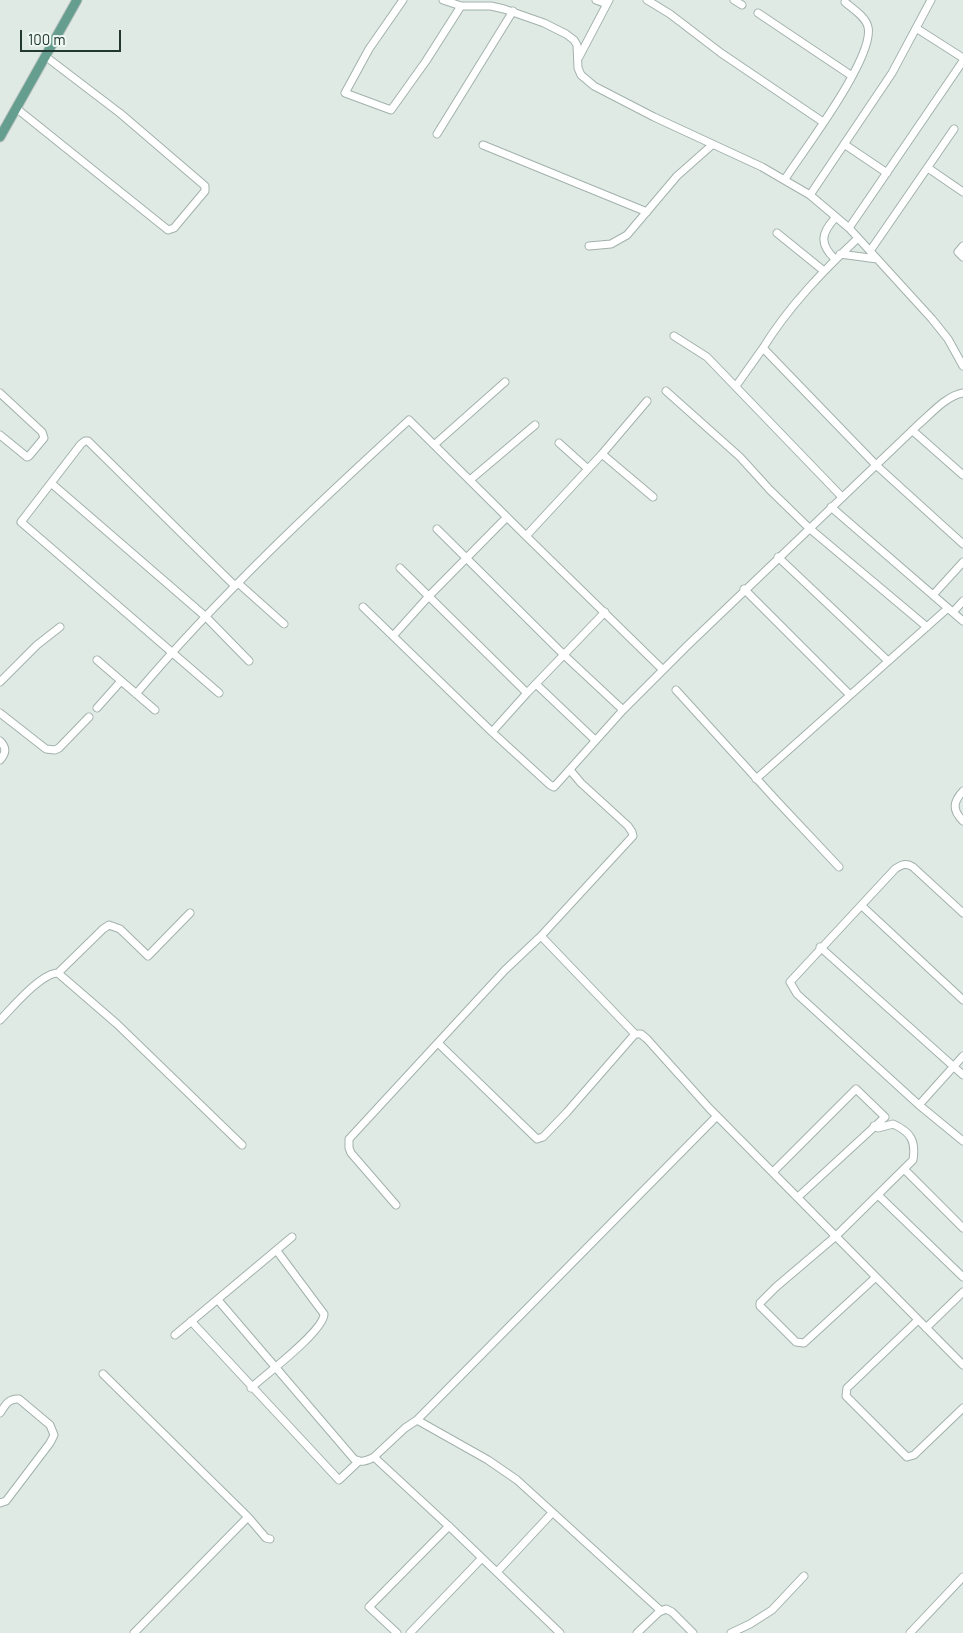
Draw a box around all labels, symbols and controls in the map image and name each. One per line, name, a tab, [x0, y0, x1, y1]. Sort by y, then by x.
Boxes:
scale bar	[22, 20, 124, 52]
text: 100 m	[28, 30, 66, 48]

